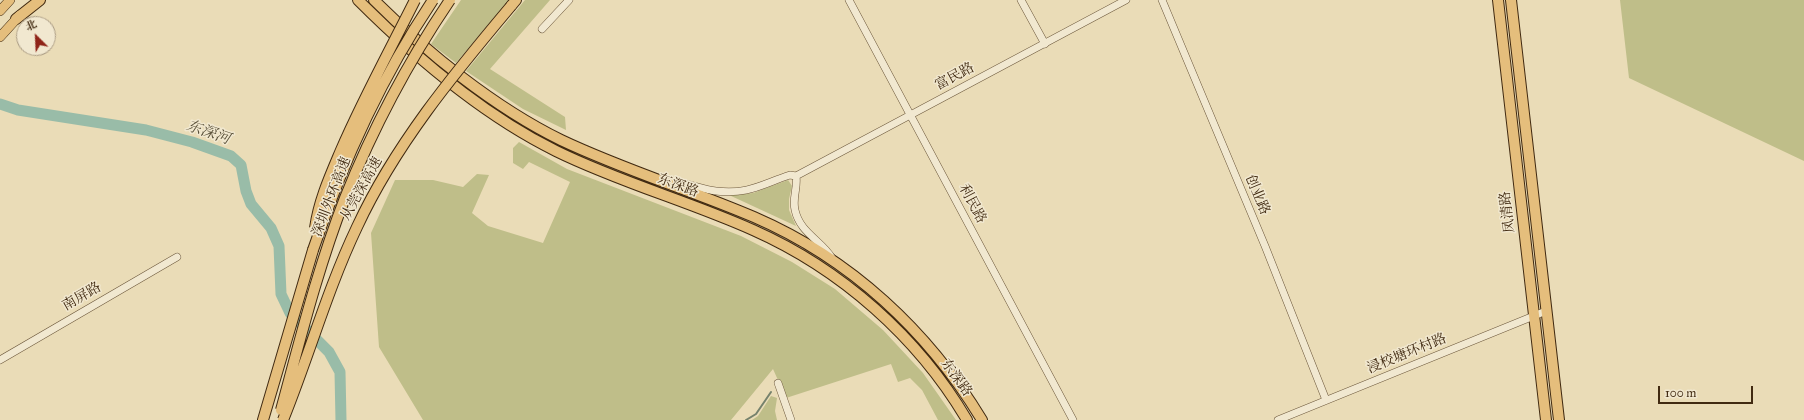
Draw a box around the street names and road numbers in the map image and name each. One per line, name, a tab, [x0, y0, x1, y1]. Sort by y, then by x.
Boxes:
street label: 富民路	[933, 60, 977, 94]
street label: 从莞深高速	[338, 154, 386, 224]
street label: 深圳外环高速	[309, 155, 355, 239]
street label: 东深路	[655, 171, 701, 201]
street label: 创业路	[1241, 172, 1273, 218]
street label: 利民路	[955, 182, 989, 226]
street label: 凤清路	[1497, 190, 1519, 234]
street label: 南屏路	[60, 279, 104, 315]
street label: 浸校塘环村路	[1365, 330, 1449, 378]
street label: 东深路	[937, 356, 975, 400]

